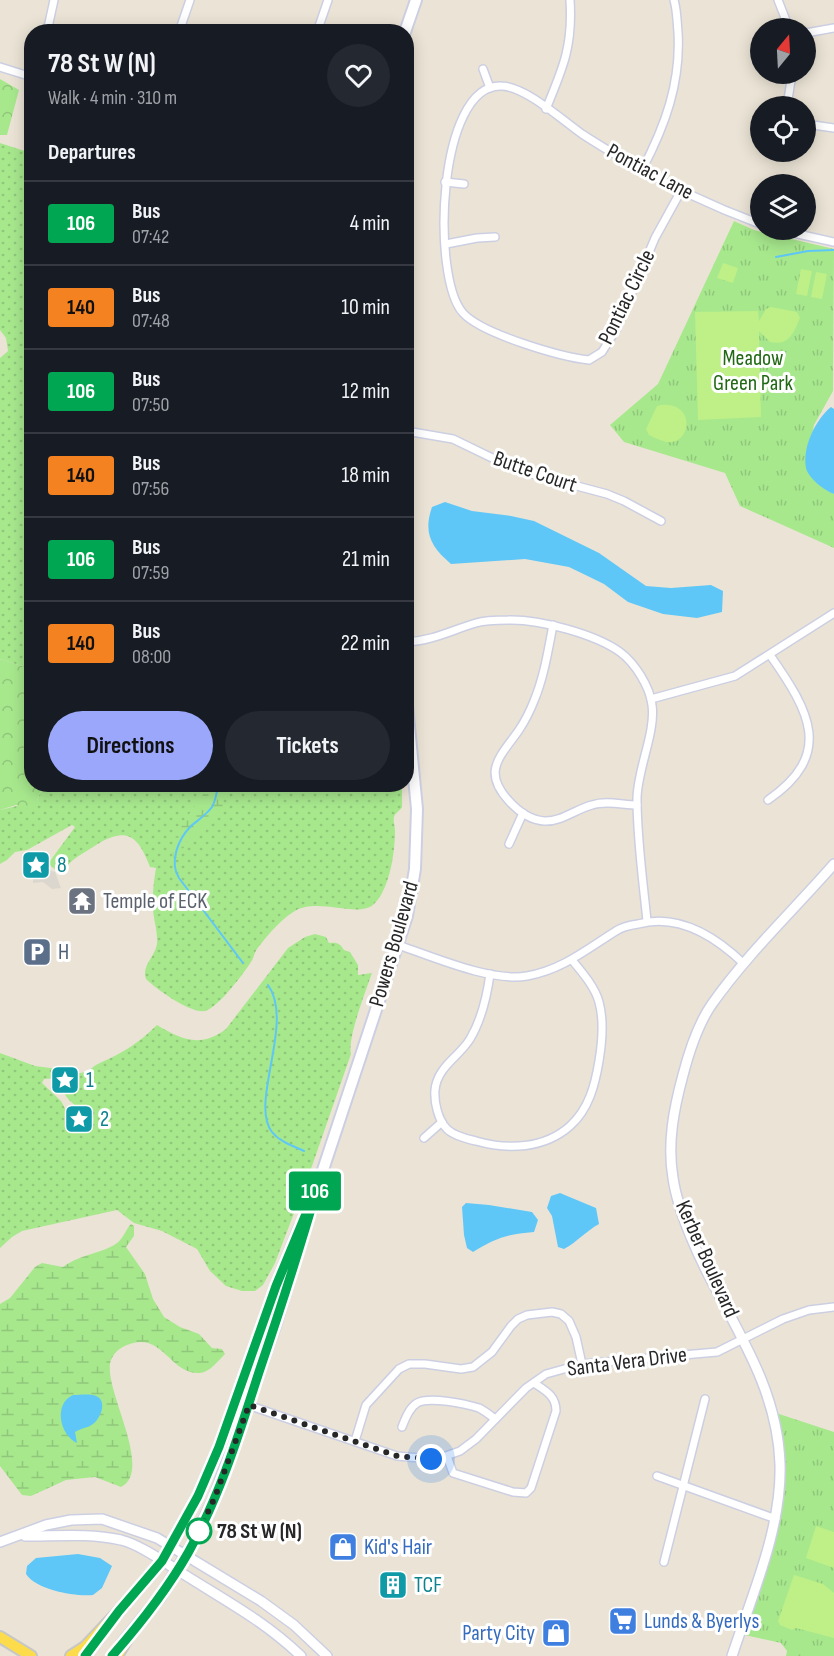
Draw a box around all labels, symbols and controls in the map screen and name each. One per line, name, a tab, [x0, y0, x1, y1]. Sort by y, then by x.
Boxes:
north arrow	[750, 18, 816, 84]
map controls	[750, 18, 816, 240]
button: heart	[327, 44, 390, 107]
text: 78 St W (N)	[48, 47, 156, 80]
text: Walk · 4 min · 310 m	[48, 86, 177, 110]
button: locate	[750, 96, 816, 162]
street label: Pontiac Lane	[602, 138, 698, 206]
text: Departures	[48, 139, 136, 166]
button: layers	[750, 174, 816, 240]
text: Bus	[132, 198, 161, 225]
text: 4 min	[350, 210, 390, 237]
text: 106	[67, 211, 95, 236]
text: 07:42	[132, 225, 169, 249]
street label: Pontiac Circle	[593, 245, 661, 349]
text: Bus	[132, 282, 161, 309]
text: 10 min	[341, 294, 390, 321]
text: 140	[67, 295, 95, 320]
text: 07:48	[132, 309, 170, 333]
park label: Meadow Green Park	[713, 345, 793, 397]
text: Bus	[132, 366, 161, 393]
text: 12 min	[342, 378, 390, 405]
text: 106	[67, 379, 95, 404]
text: 07:50	[132, 393, 169, 417]
street label: Butte Court	[490, 445, 581, 499]
text: Bus	[132, 450, 161, 477]
text: 18 min	[342, 462, 390, 489]
text: 140	[67, 463, 95, 488]
text: 07:56	[132, 477, 169, 501]
text: Bus	[132, 534, 161, 561]
text: 21 min	[342, 546, 390, 573]
text: 106	[67, 547, 95, 572]
text: 07:59	[132, 561, 169, 585]
text: Bus	[132, 618, 161, 645]
text: 22 min	[341, 630, 390, 657]
text: 140	[67, 631, 95, 656]
text: 08:00	[132, 645, 171, 669]
button: Directions	[48, 711, 213, 780]
button: Tickets	[225, 711, 390, 780]
place icon: 8	[20, 849, 52, 881]
place label: 8	[57, 852, 67, 879]
street label: Powers Boulevard	[363, 878, 425, 1010]
temple icon: Temple of ECK	[66, 885, 98, 917]
place label: Temple of ECK	[103, 888, 207, 915]
parking icon: H	[21, 936, 53, 968]
place label: H	[58, 939, 69, 966]
place icon: 1	[49, 1064, 81, 1096]
place label: 1	[86, 1067, 94, 1094]
place icon: 2	[63, 1103, 95, 1135]
place label: 2	[100, 1106, 109, 1133]
line badge: 106	[280, 1172, 350, 1210]
text: 106	[301, 1179, 329, 1204]
street label: Kerber Boulevard	[669, 1196, 745, 1322]
street label: Santa Vera Drive	[566, 1341, 688, 1383]
your location	[416, 1444, 446, 1474]
marker: 78 St W (N)	[186, 1518, 212, 1544]
place label: 78 St W (N)	[217, 1518, 302, 1545]
shop icon: Kid's Hair	[327, 1531, 359, 1563]
place label: Kid's Hair	[364, 1534, 432, 1561]
building icon: TCF	[377, 1569, 409, 1601]
place label: TCF	[414, 1572, 442, 1599]
supermarket icon: Lunds & Byerlys	[607, 1605, 639, 1637]
place label: Lunds & Byerlys	[644, 1608, 760, 1635]
shop icon: Party City	[540, 1617, 572, 1649]
place label: Party City	[462, 1620, 535, 1647]

